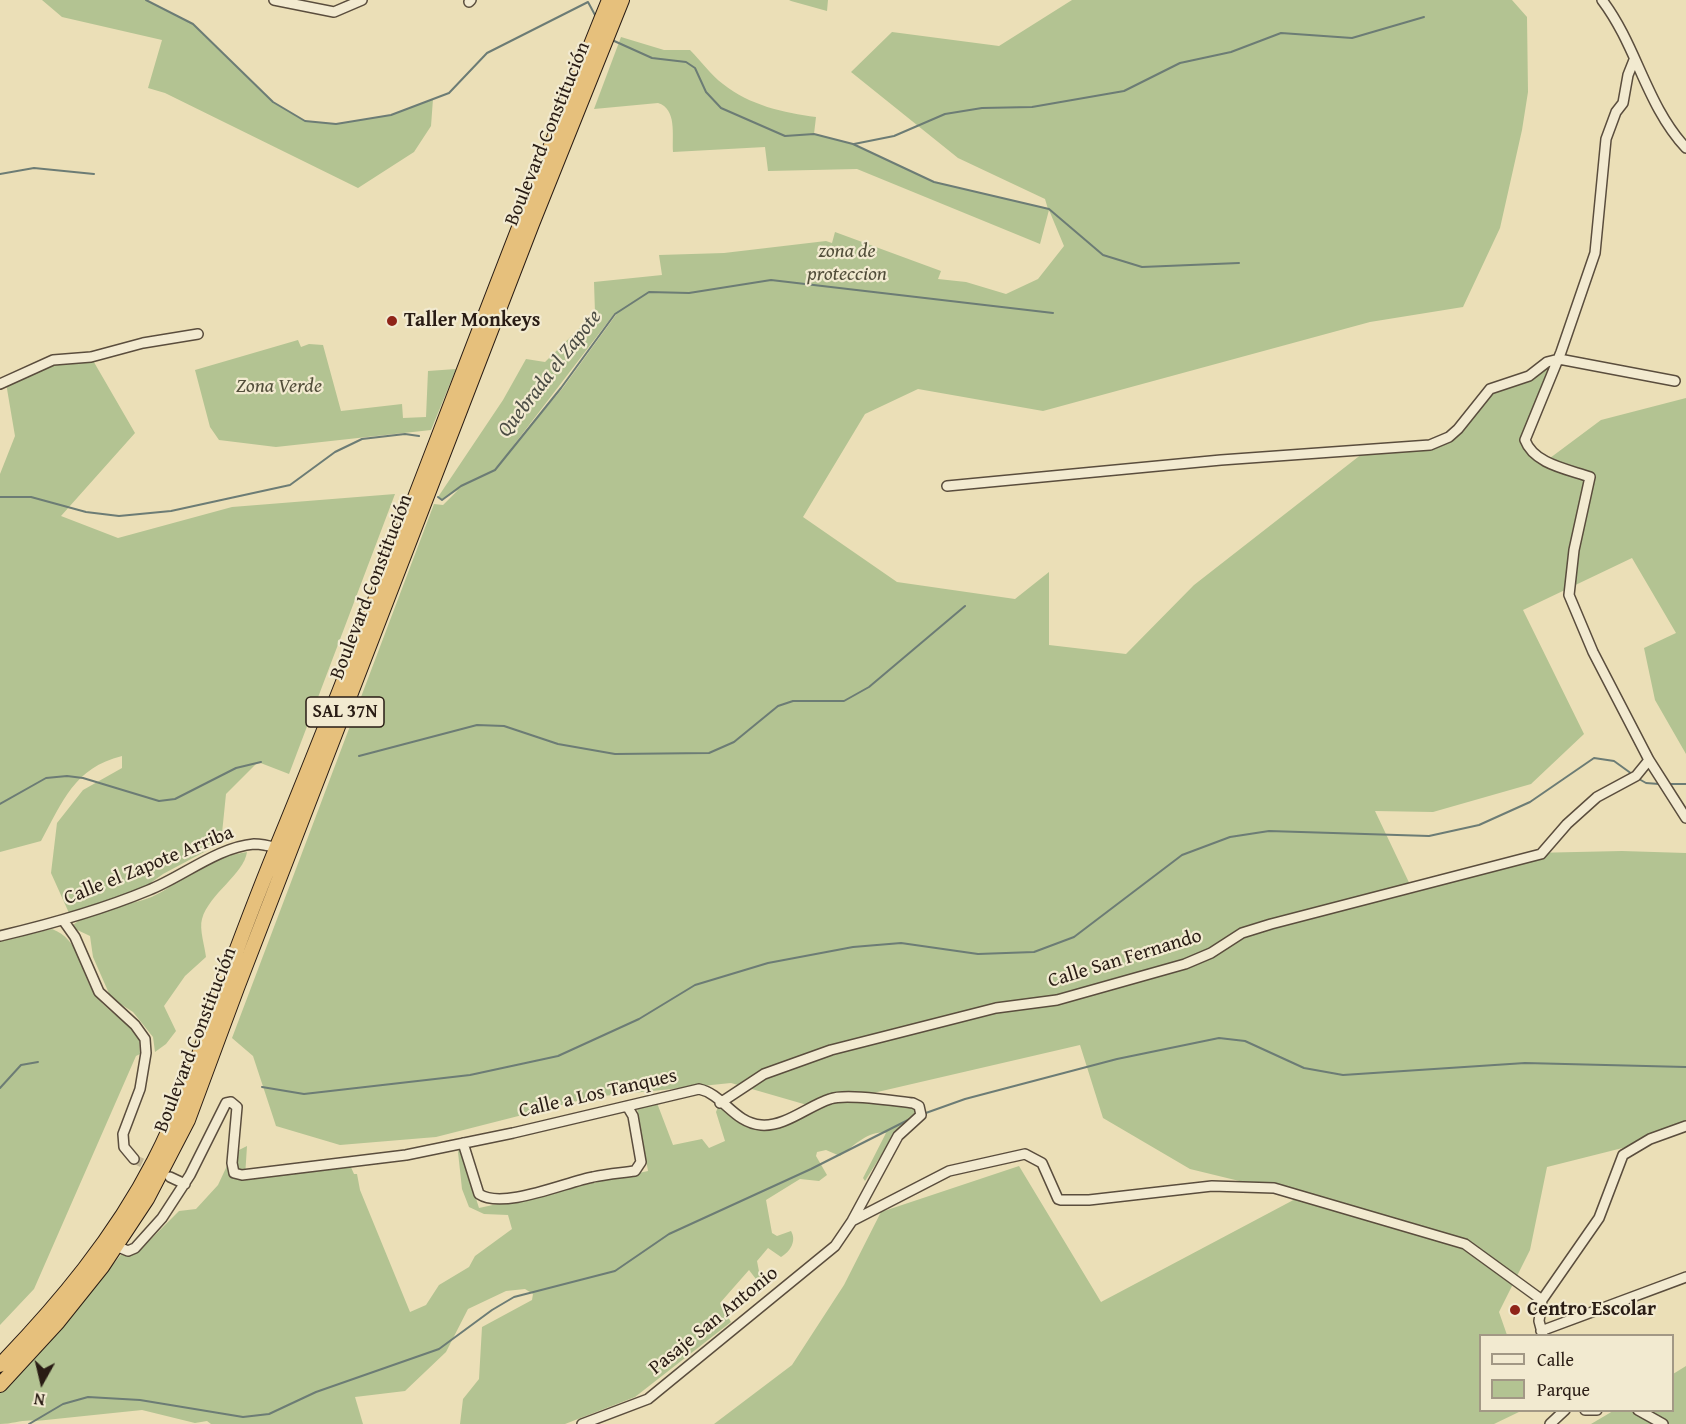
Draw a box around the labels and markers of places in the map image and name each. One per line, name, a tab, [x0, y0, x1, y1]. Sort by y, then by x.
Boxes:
place label: Taller Monkeys	[404, 309, 540, 333]
marker: Taller Monkeys	[385, 314, 399, 328]
place label: Centro Escolar	[1527, 1298, 1656, 1322]
marker: Centro Escolar	[1508, 1303, 1522, 1317]

